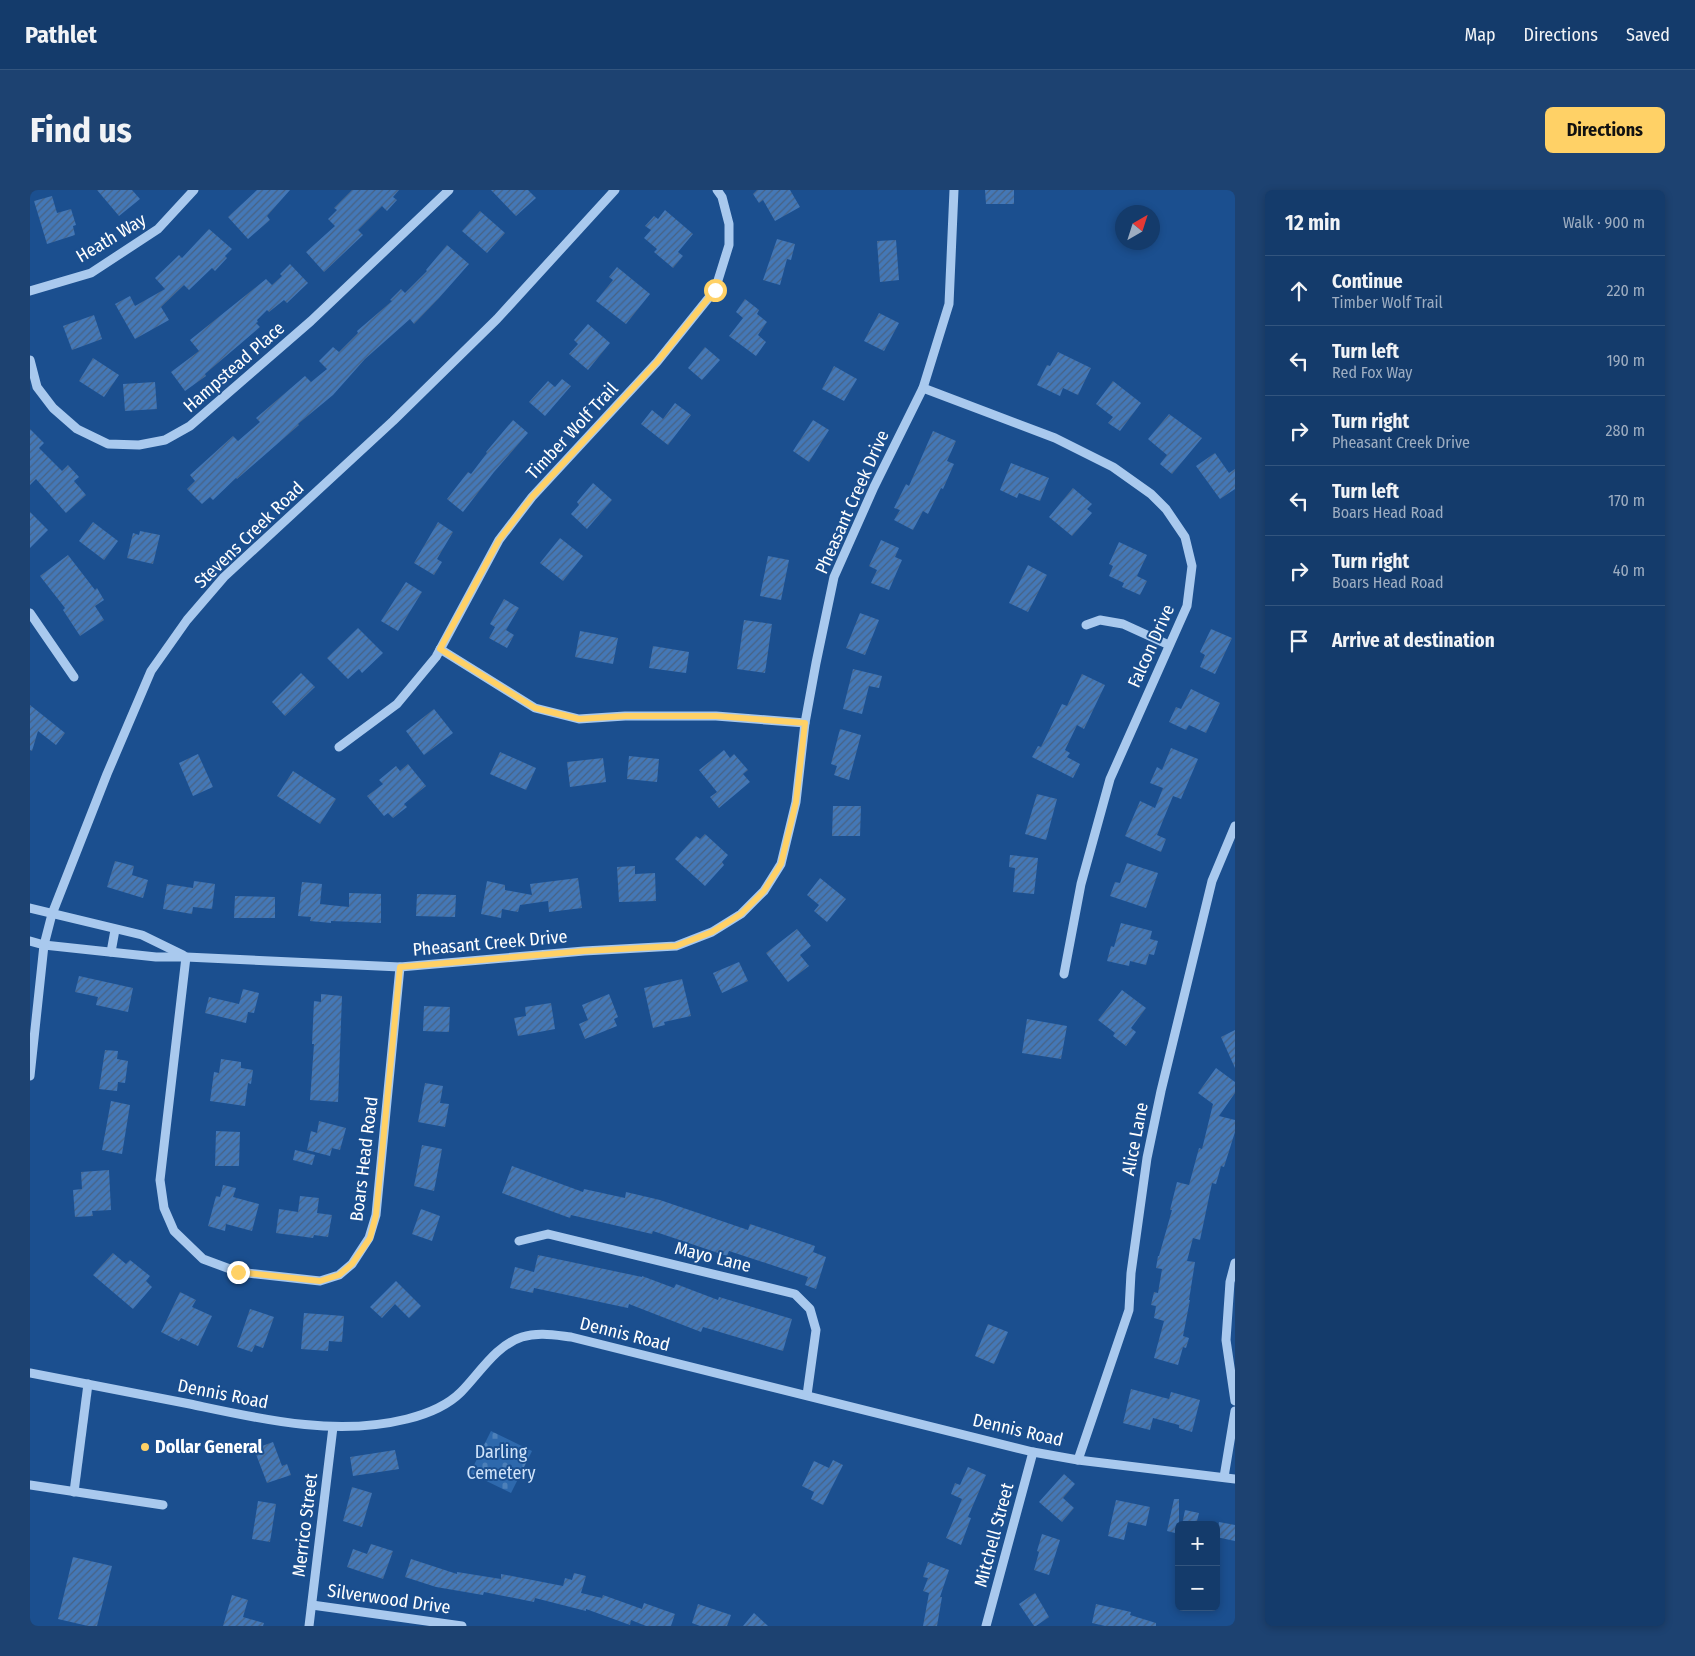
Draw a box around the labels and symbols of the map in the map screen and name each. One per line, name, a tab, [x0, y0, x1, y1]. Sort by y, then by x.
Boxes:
north arrow	[1115, 205, 1160, 250]
street label: Heath Way	[72, 209, 150, 267]
route start	[704, 279, 727, 302]
street label: Hampstead Place	[179, 317, 289, 417]
street label: Timber Wolf Trail	[521, 378, 623, 484]
street label: Pheasant Creek Drive	[810, 427, 894, 577]
street label: Stevens Creek Road	[190, 477, 308, 593]
street label: Falcon Drive	[1123, 601, 1179, 691]
street label: Pheasant Creek Drive	[412, 925, 568, 961]
street label: Boars Head Road	[345, 1095, 383, 1223]
street label: Alice Lane	[1117, 1100, 1153, 1178]
street label: Mayo Lane	[672, 1237, 754, 1277]
route end	[227, 1261, 250, 1284]
street label: Dennis Road	[578, 1312, 672, 1356]
street label: Dennis Road	[176, 1374, 270, 1414]
street label: Dennis Road	[971, 1409, 1065, 1451]
place label: Dollar General	[155, 1436, 262, 1458]
marker: Dollar General	[139, 1441, 151, 1453]
park label: Darling Cemetery	[466, 1441, 536, 1484]
street label: Merrico Street	[288, 1472, 322, 1578]
street label: Mitchell Street	[970, 1480, 1019, 1590]
street label: Silverwood Drive	[326, 1579, 452, 1619]

